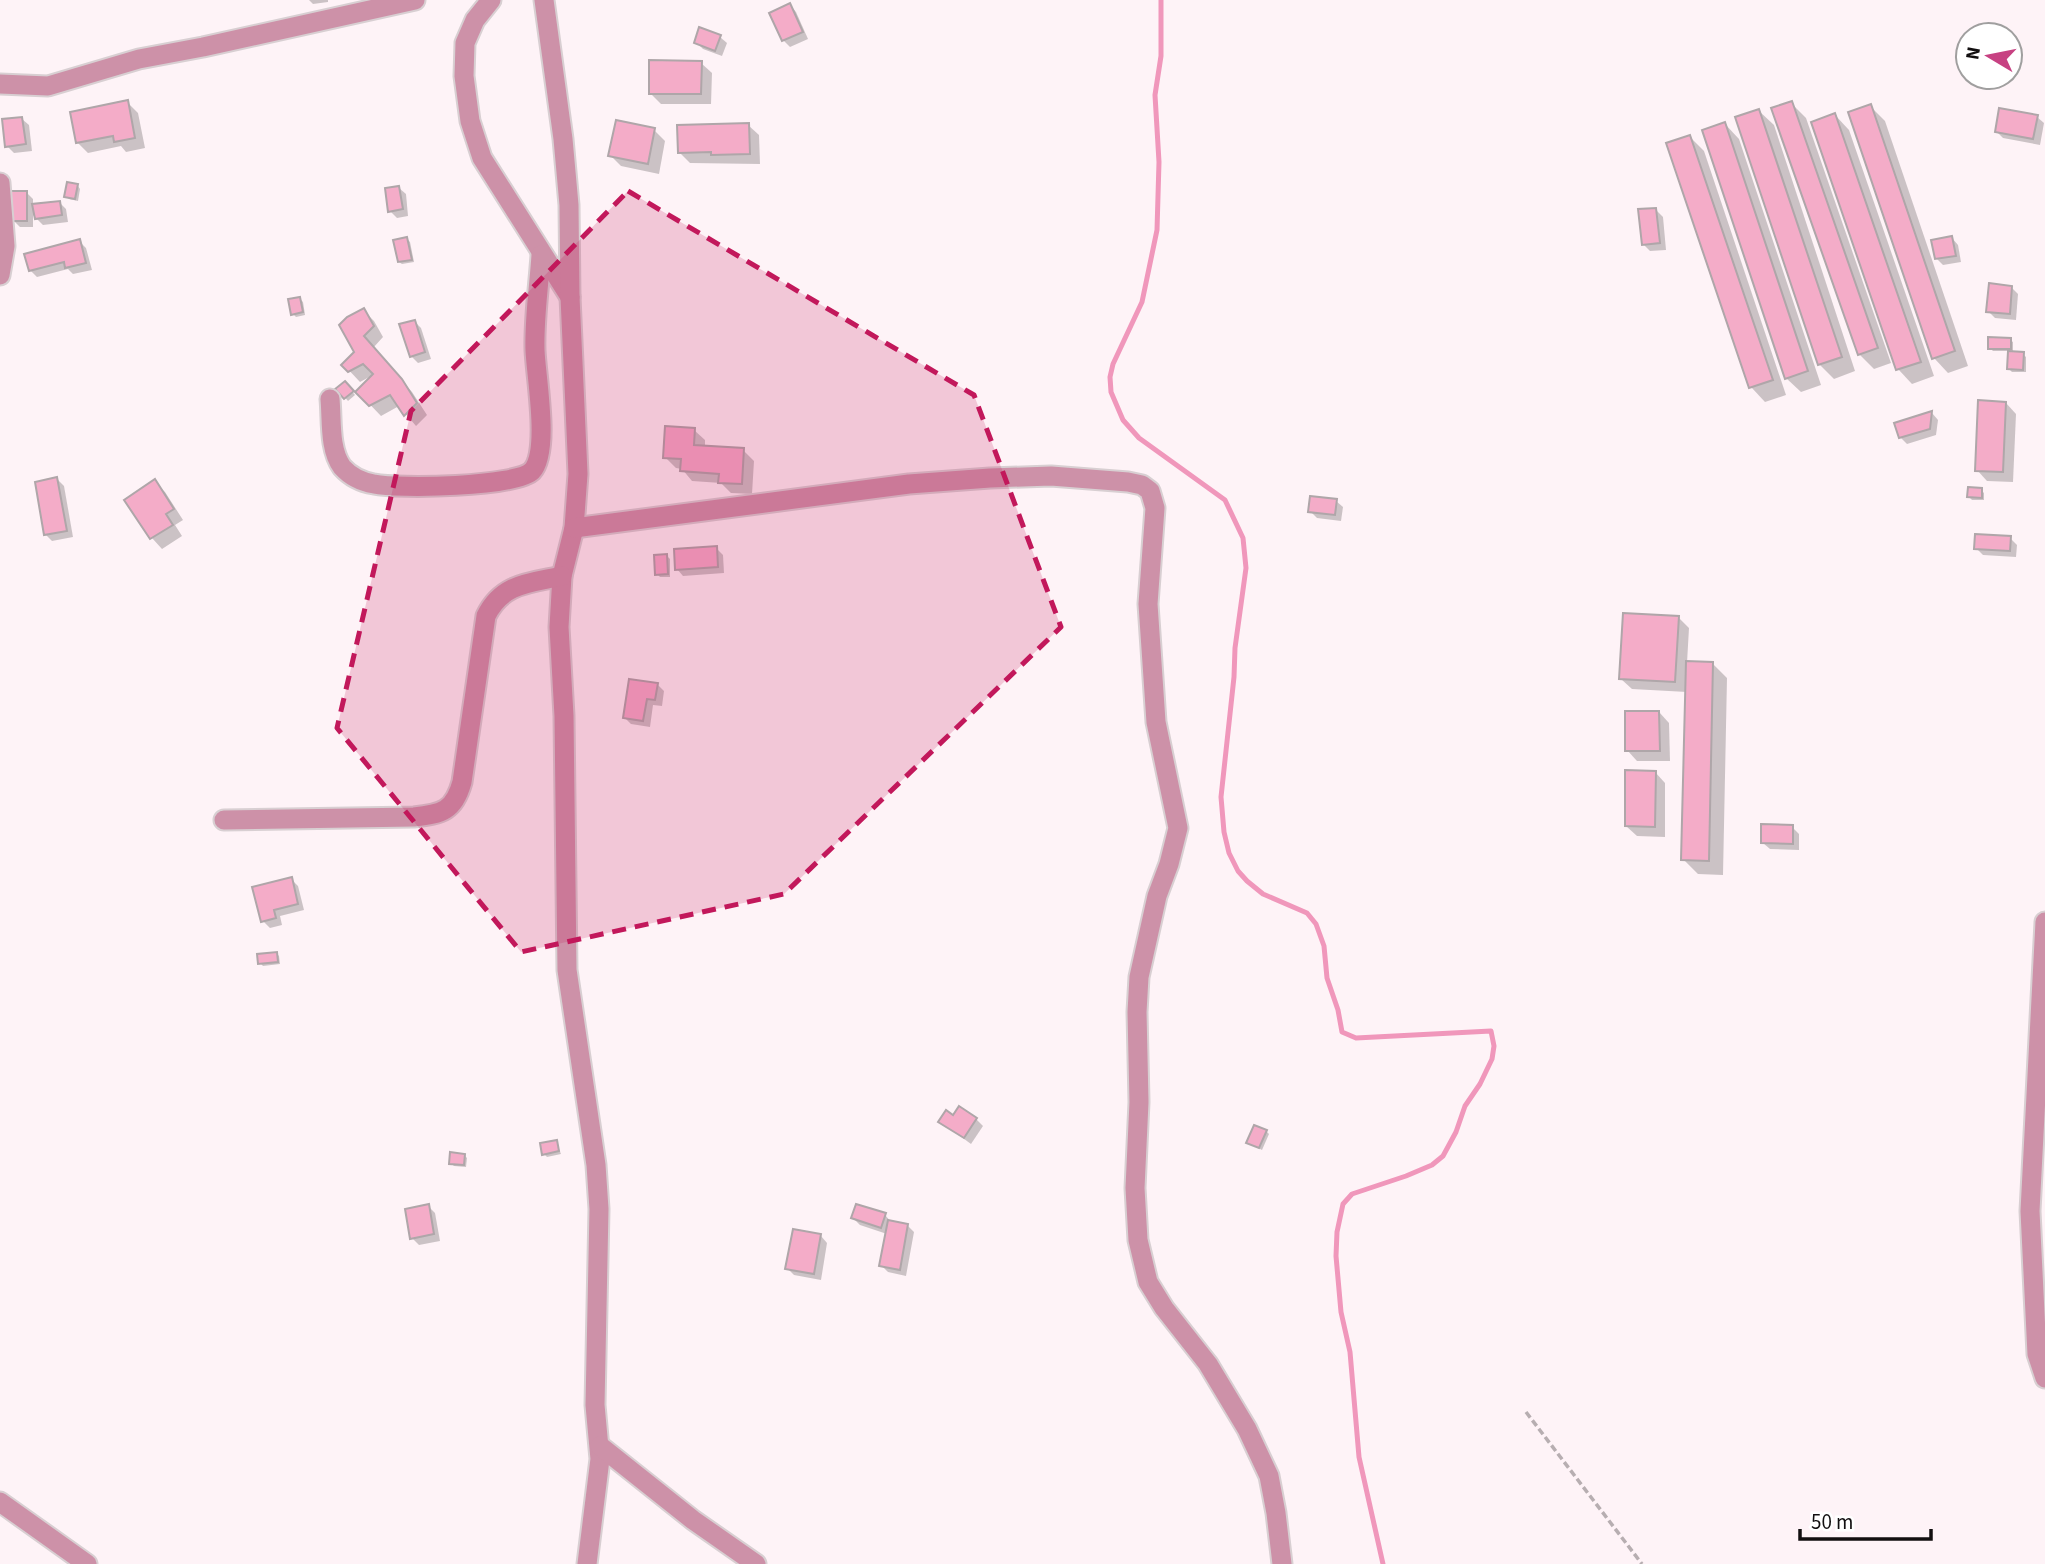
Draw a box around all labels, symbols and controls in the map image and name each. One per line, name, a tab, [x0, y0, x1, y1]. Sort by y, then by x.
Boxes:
north arrow	[1954, 21, 2024, 91]
text: N	[1959, 45, 1988, 62]
scale bar	[1800, 1498, 1931, 1542]
text: 50 m	[1811, 1507, 1853, 1537]

